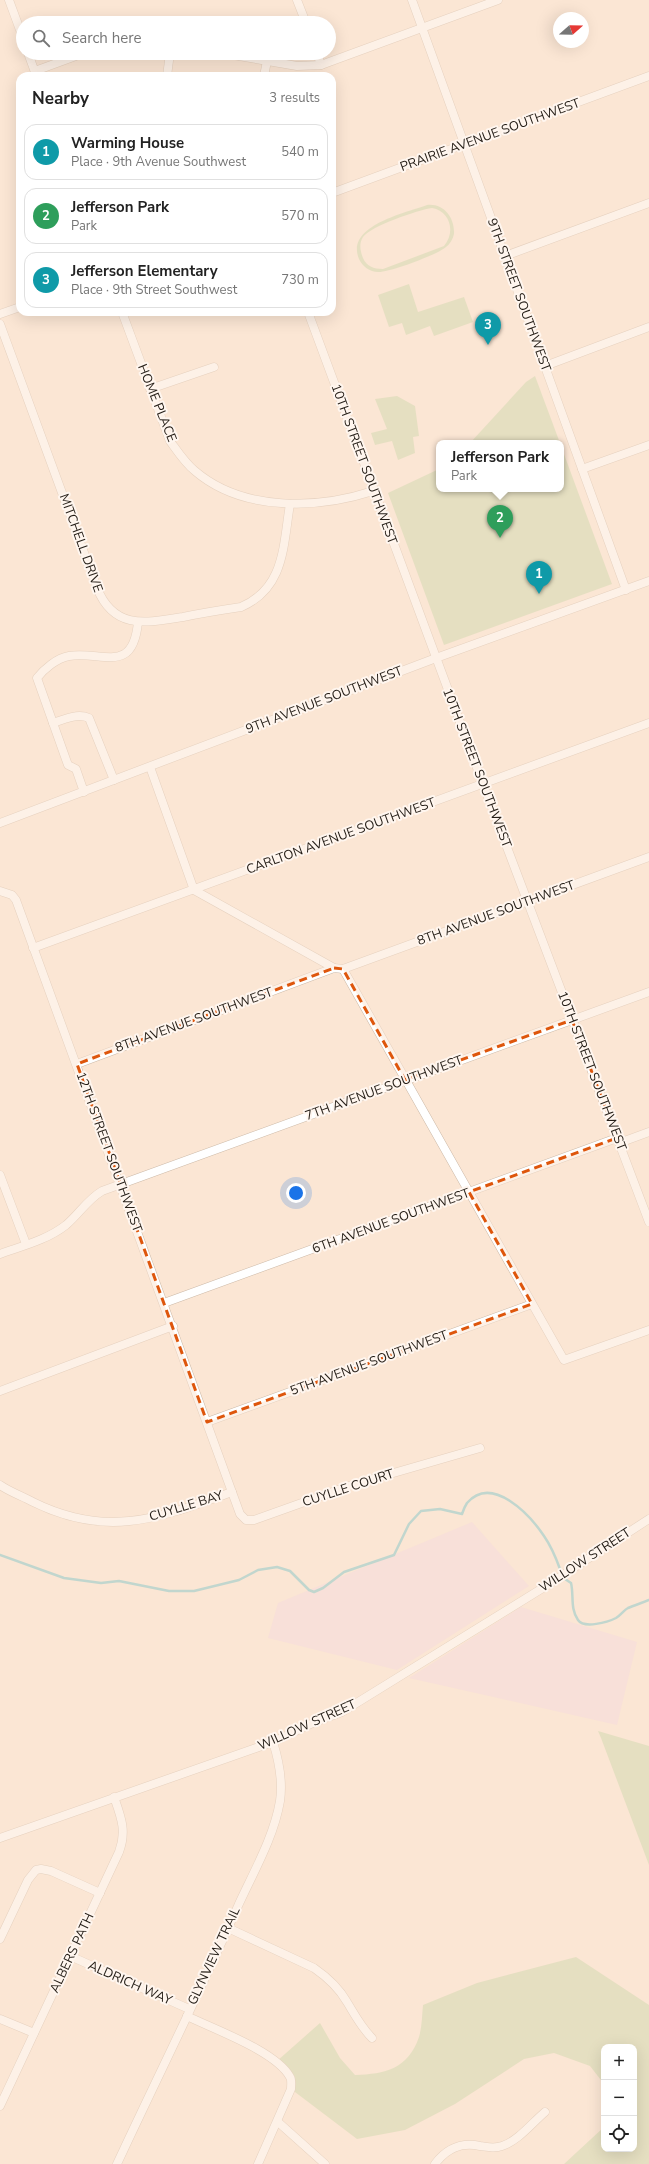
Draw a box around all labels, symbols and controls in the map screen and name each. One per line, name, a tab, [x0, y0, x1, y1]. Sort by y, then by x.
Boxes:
north arrow	[553, 12, 589, 48]
search box	[16, 16, 336, 60]
icon: search	[30, 27, 52, 49]
text: Search here	[62, 28, 142, 48]
text: Nearby	[32, 87, 89, 110]
text: 3 results	[269, 89, 320, 107]
street label: PRAIRIE AVENUE SOUTHWEST	[397, 94, 583, 176]
text: Warming House	[71, 133, 184, 153]
text: 1	[42, 143, 50, 161]
text: 540 m	[281, 143, 319, 161]
text: Place · 9th Avenue Southwest	[71, 153, 246, 171]
text: Jefferson Park	[71, 197, 169, 217]
text: 2	[42, 207, 50, 225]
text: 570 m	[281, 207, 319, 225]
street label: 9TH STREET SOUTHWEST	[483, 216, 555, 374]
text: Park	[71, 217, 97, 235]
text: Jefferson Elementary	[71, 261, 218, 281]
text: 3	[42, 271, 50, 289]
text: 730 m	[281, 271, 319, 289]
text: Place · 9th Street Southwest	[71, 281, 237, 299]
pin: 3	[475, 312, 501, 345]
street label: HOME PLACE	[133, 361, 181, 445]
street label: 10TH STREET SOUTHWEST	[327, 381, 402, 547]
popup	[436, 440, 564, 492]
text: Jefferson Park	[451, 447, 549, 467]
text: Park	[451, 467, 477, 485]
street label: MITCHELL DRIVE	[55, 491, 107, 595]
pin: 2	[487, 505, 513, 538]
pin: 1	[526, 561, 552, 594]
street label: 9TH AVENUE SOUTHWEST	[243, 662, 405, 738]
street label: 10TH STREET SOUTHWEST	[438, 686, 516, 851]
street label: CARLTON AVENUE SOUTHWEST	[244, 793, 438, 879]
street label: 8TH AVENUE SOUTHWEST	[415, 876, 578, 950]
street label: 8TH AVENUE SOUTHWEST	[113, 983, 276, 1057]
street label: 10TH STREET SOUTHWEST	[553, 989, 631, 1154]
street label: 7TH AVENUE SOUTHWEST	[303, 1051, 466, 1125]
street label: 12TH STREET SOUTHWEST	[72, 1069, 147, 1235]
your location	[286, 1183, 306, 1203]
street label: 6TH AVENUE SOUTHWEST	[310, 1184, 473, 1258]
street label: 5TH AVENUE SOUTHWEST	[288, 1326, 451, 1400]
street label: CUYLLE COURT	[300, 1465, 396, 1511]
street label: CUYLLE BAY	[147, 1486, 225, 1526]
street label: WILLOW STREET	[536, 1524, 634, 1596]
street label: WILLOW STREET	[255, 1695, 359, 1755]
street label: GLYNVIEW TRAIL	[183, 1904, 245, 2008]
street label: ALBERS PATH	[46, 1910, 98, 1996]
street label: ALDRICH WAY	[85, 1956, 175, 2010]
map controls	[601, 2044, 637, 2152]
button: +	[601, 2044, 637, 2080]
button: −	[601, 2080, 637, 2116]
button: locate	[601, 2116, 637, 2152]

